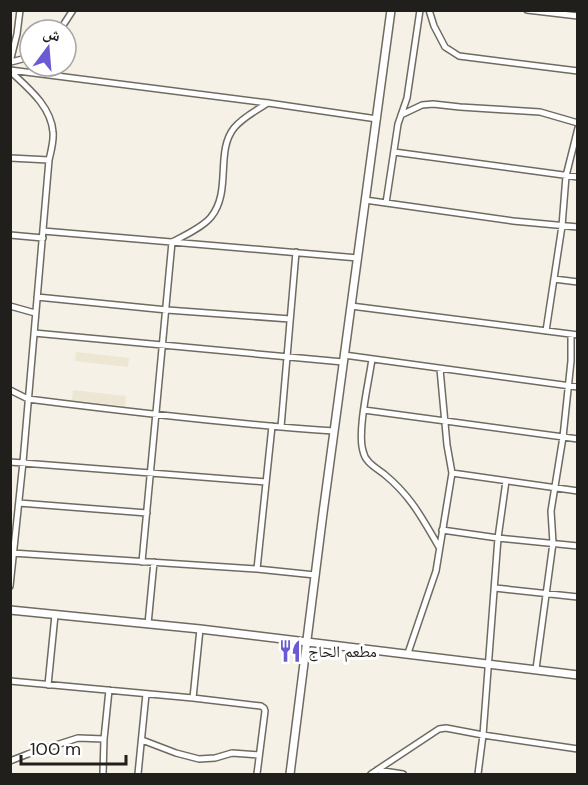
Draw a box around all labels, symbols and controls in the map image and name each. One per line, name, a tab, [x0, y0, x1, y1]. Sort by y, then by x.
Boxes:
north arrow	[18, 18, 78, 78]
text: ش	[41, 22, 63, 47]
restaurant icon: مطعم الحاج	[277, 638, 303, 664]
place label: مطعم الحاج	[308, 641, 377, 662]
scale bar	[21, 728, 126, 766]
text: 100 m	[30, 737, 81, 761]

